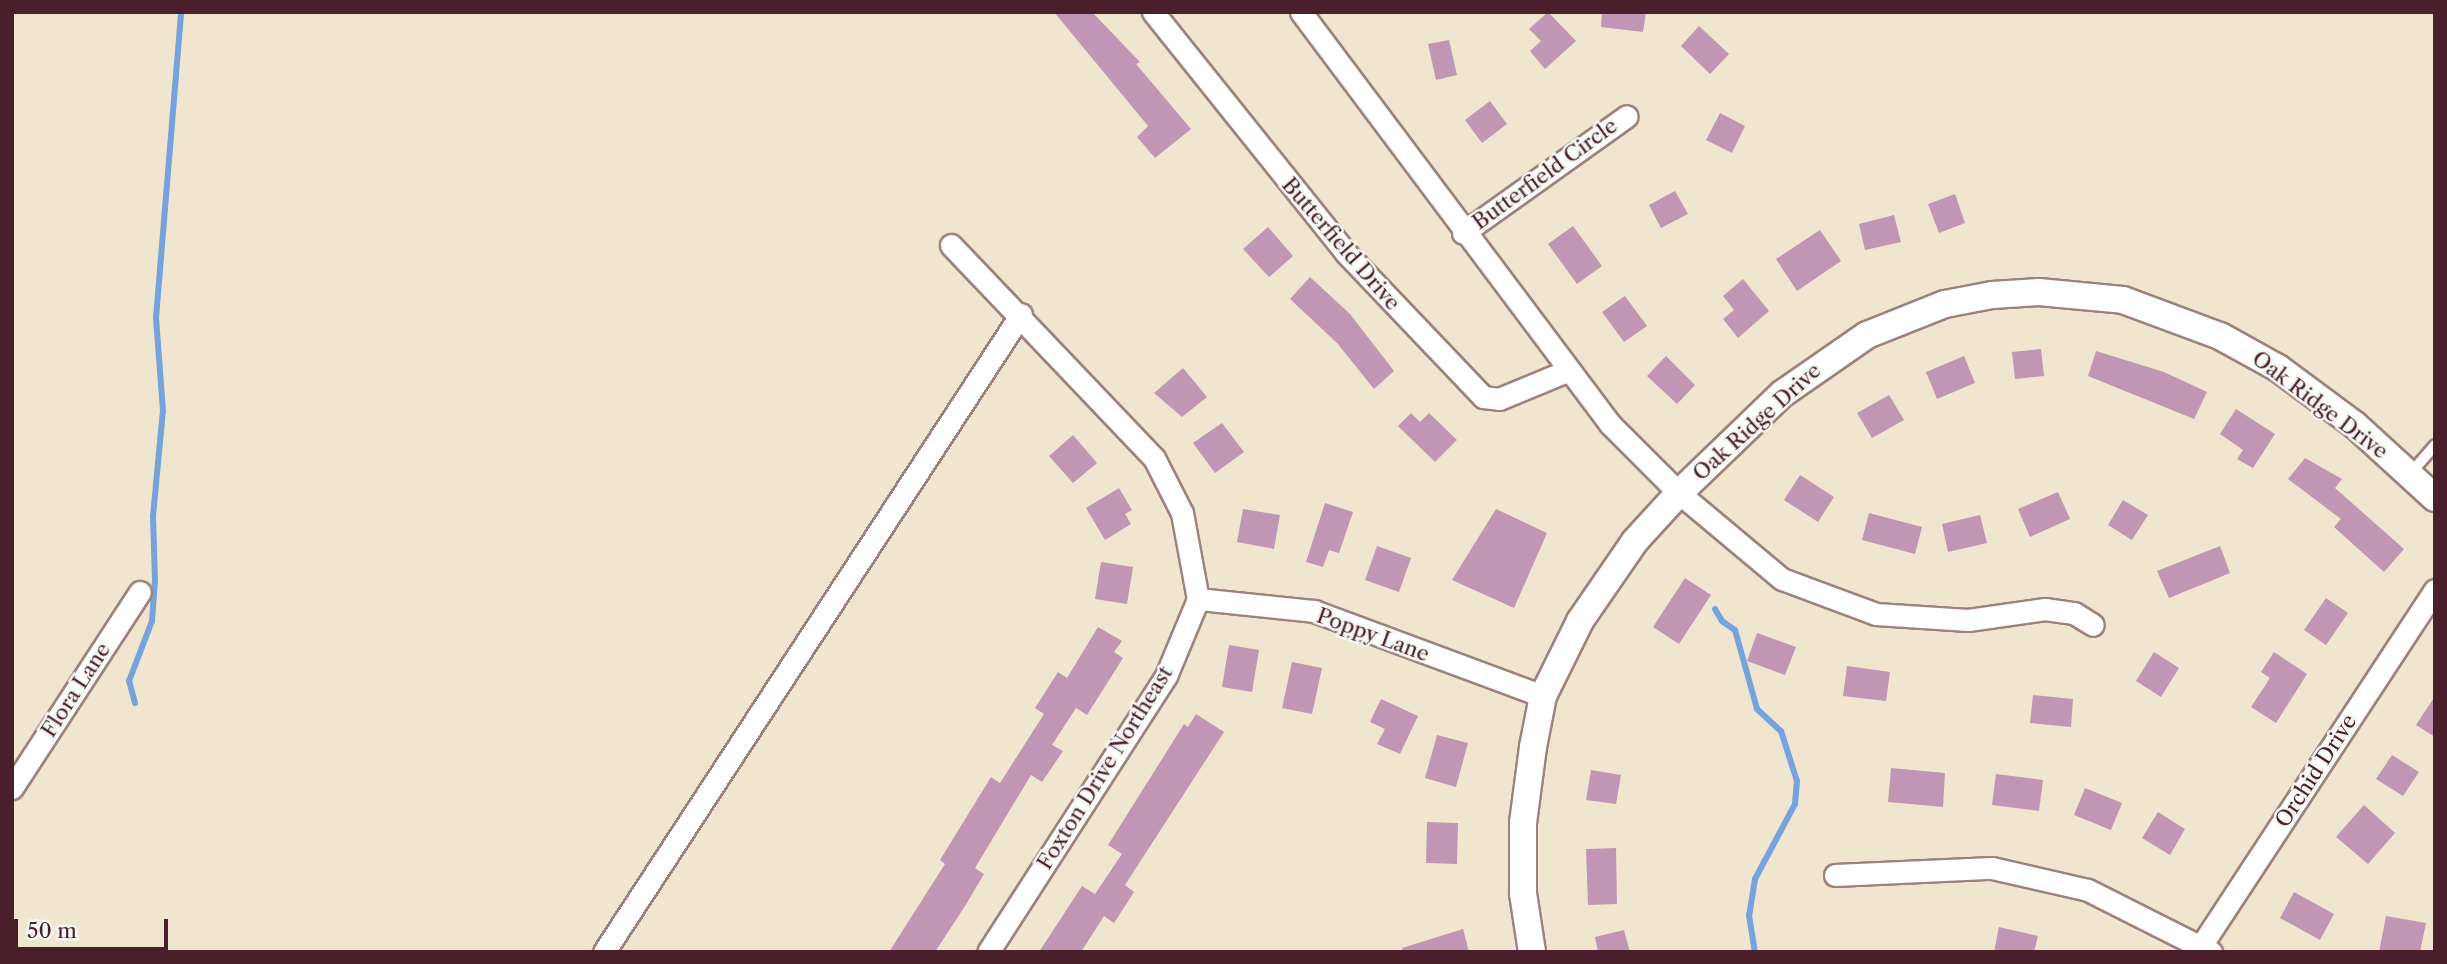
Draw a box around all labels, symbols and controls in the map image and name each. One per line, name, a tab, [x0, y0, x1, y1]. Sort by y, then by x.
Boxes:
street label: Butterfield Circle	[1468, 113, 1622, 235]
street label: Butterfield Drive	[1277, 173, 1405, 315]
street label: Oak Ridge Drive	[2247, 346, 2393, 464]
street label: Oak Ridge Drive	[1688, 358, 1826, 486]
street label: Poppy Lane	[1313, 603, 1433, 667]
street label: Flora Lane	[36, 638, 116, 742]
street label: Foxton Drive Northeast	[1032, 662, 1178, 874]
street label: Orchid Drive	[2270, 710, 2362, 832]
scale bar	[18, 904, 172, 948]
text: 50 m	[27, 918, 77, 943]

